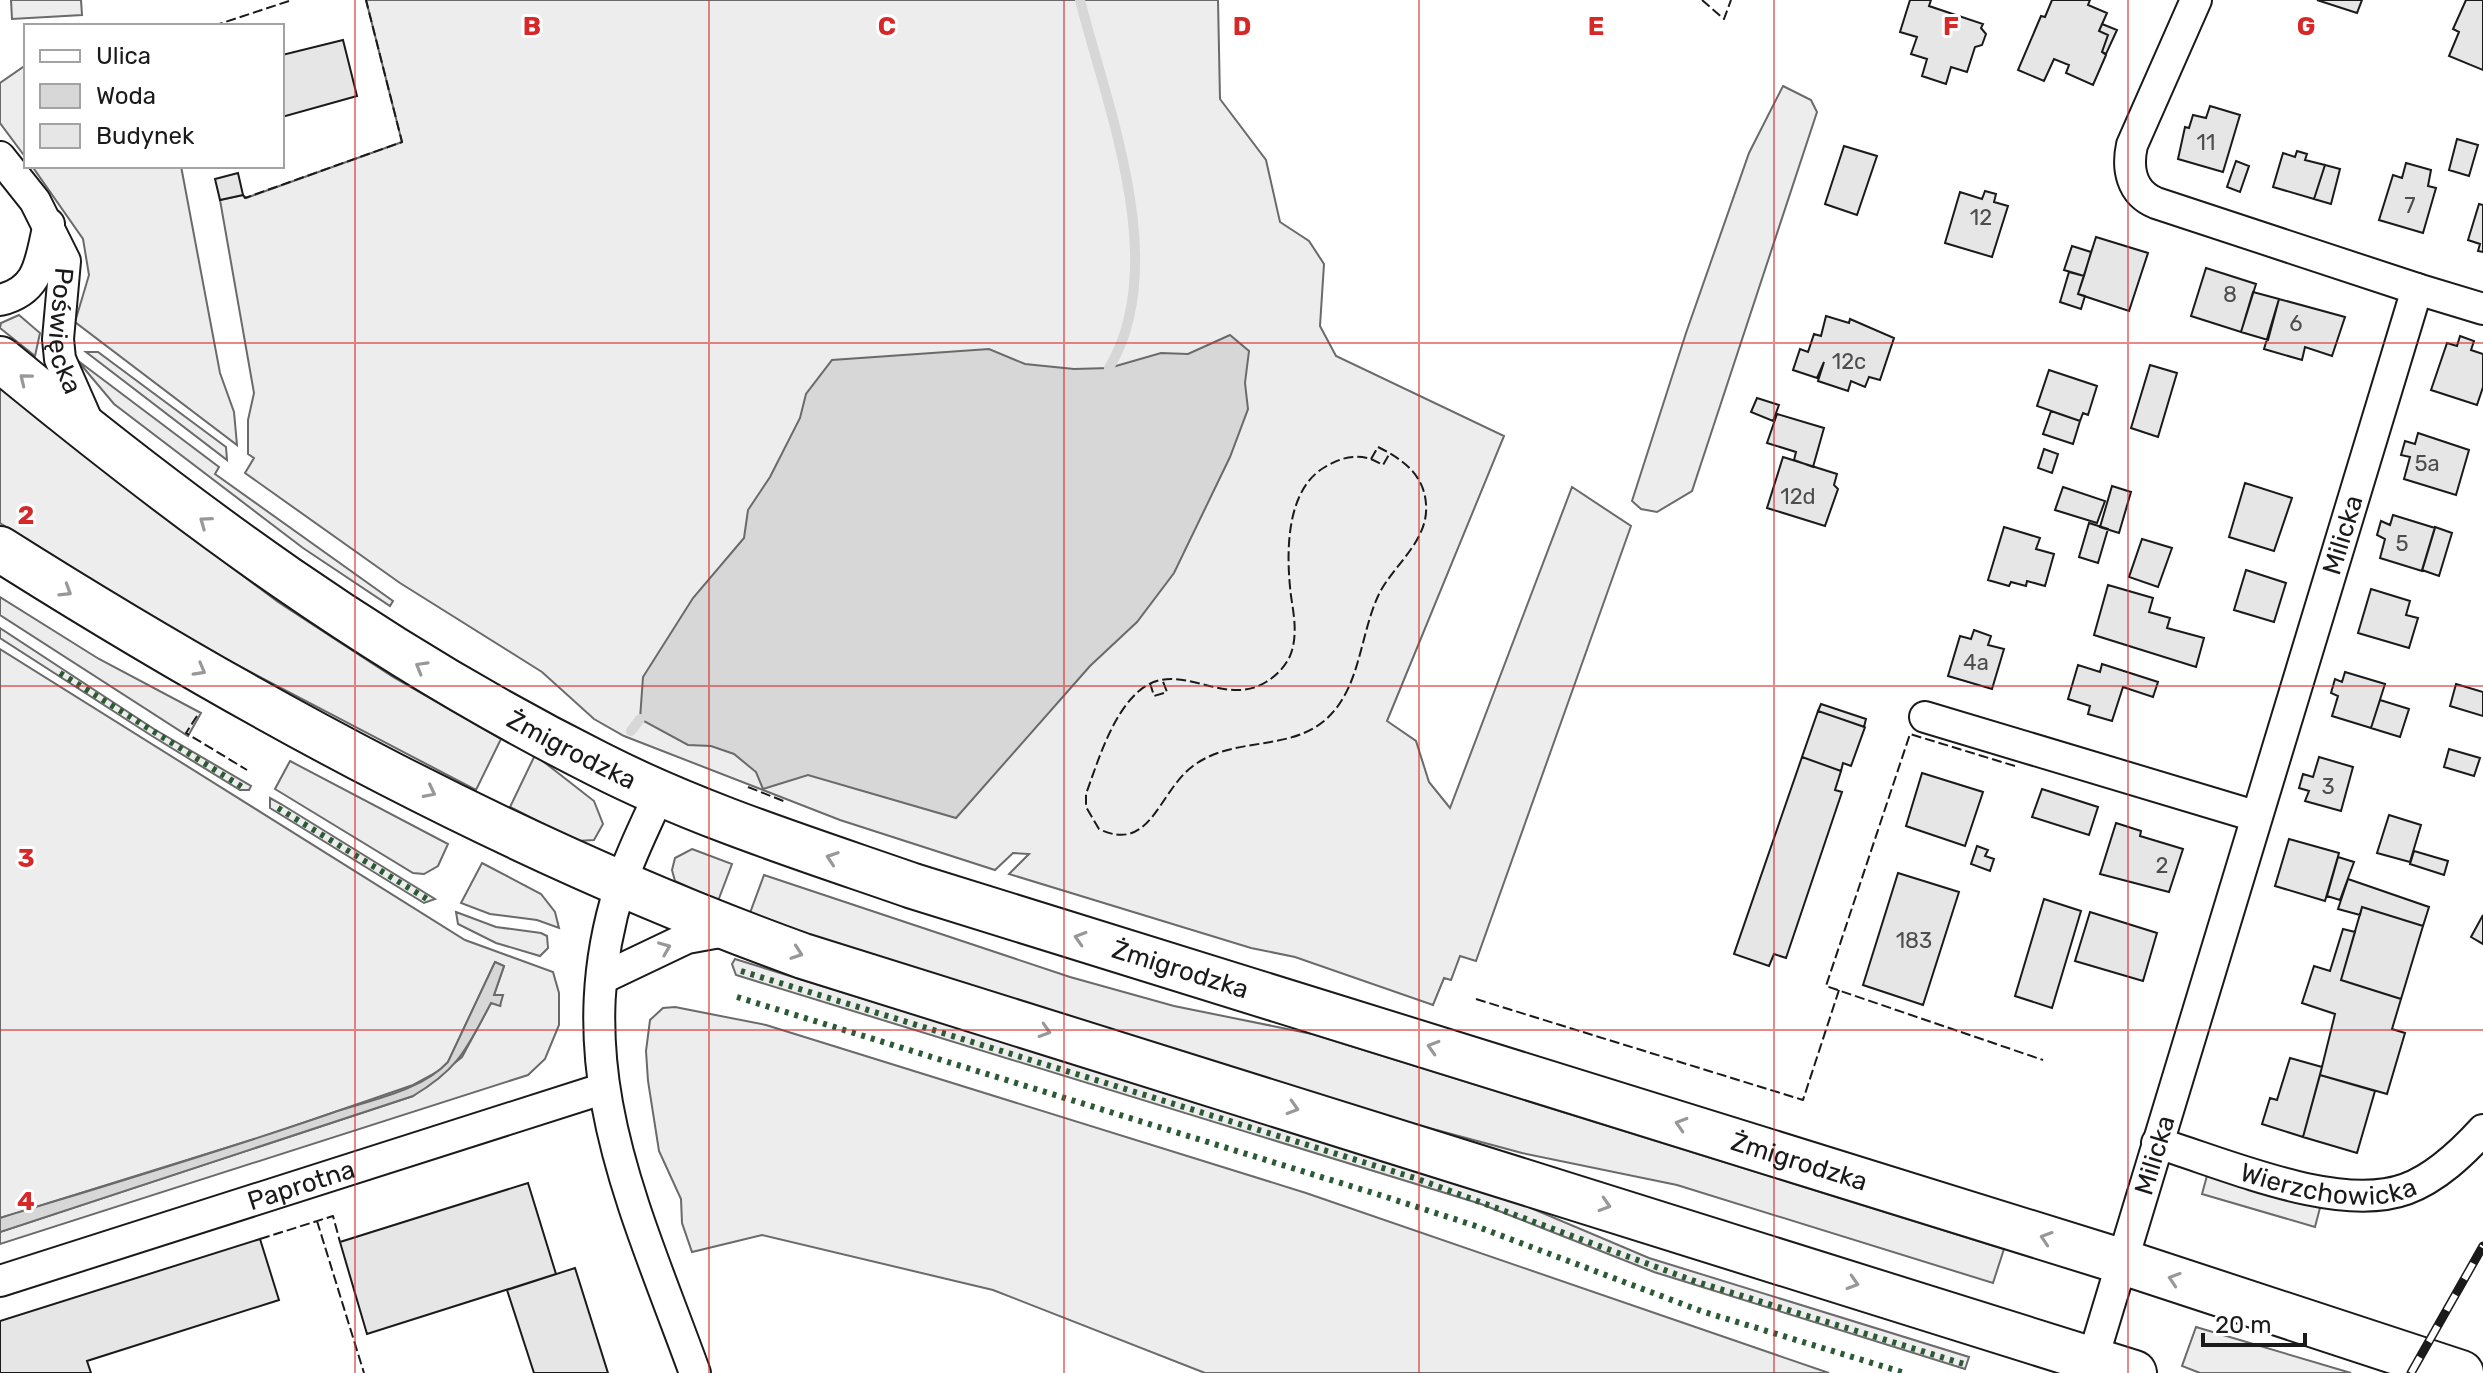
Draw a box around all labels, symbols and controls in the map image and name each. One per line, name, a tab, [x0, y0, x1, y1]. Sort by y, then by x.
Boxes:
text: B	[523, 11, 541, 42]
text: C	[878, 11, 896, 42]
text: D	[1233, 11, 1251, 42]
text: E	[1588, 11, 1604, 42]
text: F	[1943, 11, 1959, 42]
text: G	[2297, 11, 2315, 42]
legend	[24, 24, 284, 168]
text: Ulica	[96, 42, 151, 70]
text: Woda	[96, 82, 156, 110]
text: Budynek	[96, 122, 195, 150]
house number: 11	[2197, 129, 2215, 156]
house number: 7	[2404, 192, 2416, 219]
house number: 12	[1970, 204, 1992, 231]
street label: Poświęcka	[43, 266, 89, 398]
house number: 8	[2223, 281, 2237, 308]
house number: 6	[2289, 310, 2303, 337]
house number: 12c	[1832, 348, 1866, 375]
one-way arrow	[19, 375, 34, 389]
house number: 5a	[2414, 450, 2440, 477]
house number: 12d	[1780, 483, 1816, 510]
street label: Milicka	[2316, 492, 2369, 578]
text: 2	[18, 500, 34, 531]
one-way arrow	[200, 518, 214, 532]
house number: 5	[2395, 530, 2409, 557]
one-way arrow	[57, 581, 72, 597]
house number: 4a	[1963, 649, 1989, 676]
one-way arrow	[192, 661, 206, 676]
one-way arrow	[415, 661, 430, 677]
street label: Żmigrodzka	[502, 704, 641, 796]
house number: 3	[2321, 773, 2335, 800]
one-way arrow	[421, 783, 436, 798]
text: 3	[17, 843, 35, 874]
one-way arrow	[826, 851, 840, 867]
house number: 2	[2156, 852, 2168, 879]
house number: 183	[1896, 927, 1932, 954]
one-way arrow	[1073, 931, 1087, 947]
street label: Żmigrodzka	[1108, 933, 1253, 1005]
one-way arrow	[657, 941, 671, 957]
one-way arrow	[789, 944, 803, 960]
one-way arrow	[1038, 1022, 1052, 1038]
one-way arrow	[1426, 1040, 1440, 1056]
one-way arrow	[1286, 1099, 1300, 1115]
street label: Milicka	[2128, 1112, 2181, 1199]
one-way arrow	[1675, 1117, 1688, 1133]
street label: Żmigrodzka	[1727, 1126, 1871, 1197]
street label: Paprotna	[243, 1153, 359, 1217]
street label: Wierzchowicka	[2237, 1156, 2421, 1211]
text: 4	[17, 1186, 35, 1217]
one-way arrow	[1597, 1196, 1611, 1212]
one-way arrow	[2039, 1231, 2053, 1247]
one-way arrow	[1845, 1273, 1859, 1289]
one-way arrow	[2168, 1273, 2182, 1289]
scale bar	[2203, 1297, 2305, 1347]
text: 20 m	[2215, 1311, 2272, 1339]

